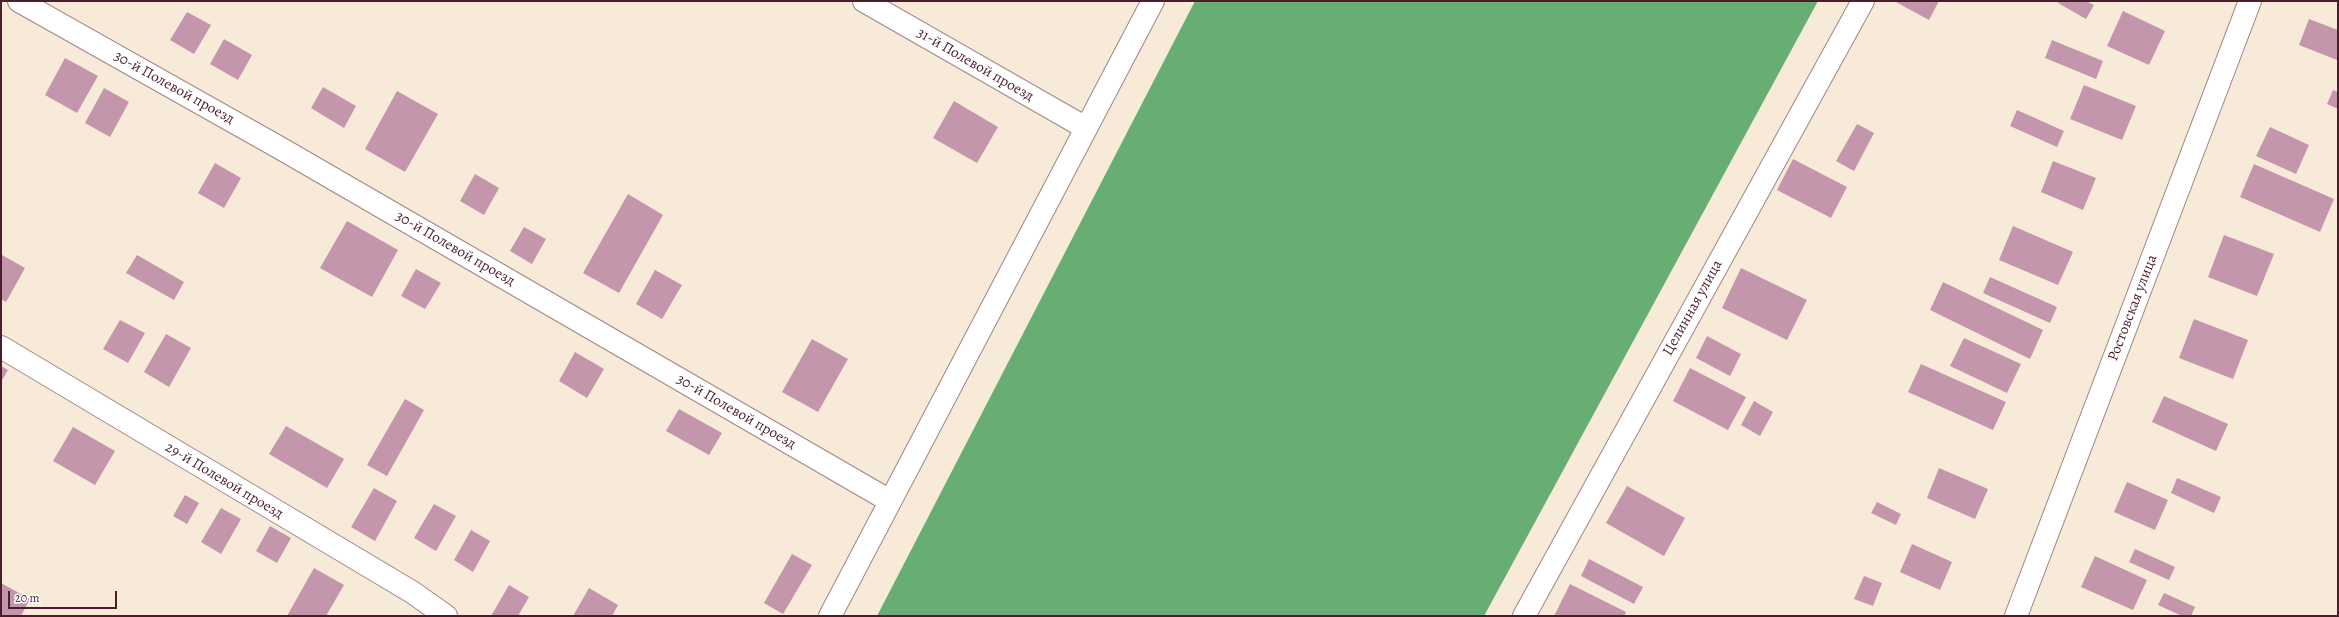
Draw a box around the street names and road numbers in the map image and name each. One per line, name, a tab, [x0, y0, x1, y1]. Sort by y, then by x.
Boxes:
street label: 31-й Полевой проезд	[913, 24, 1037, 106]
street label: 30-й Полевой проезд	[111, 47, 237, 129]
street label: 30-й Полевой проезд	[392, 207, 518, 291]
street label: Ростовская улица	[2104, 252, 2162, 364]
street label: Целинная улица	[1659, 257, 1727, 359]
street label: 30-й Полевой проезд	[673, 370, 799, 454]
street label: 29-й Полевой проезд	[162, 439, 286, 523]

